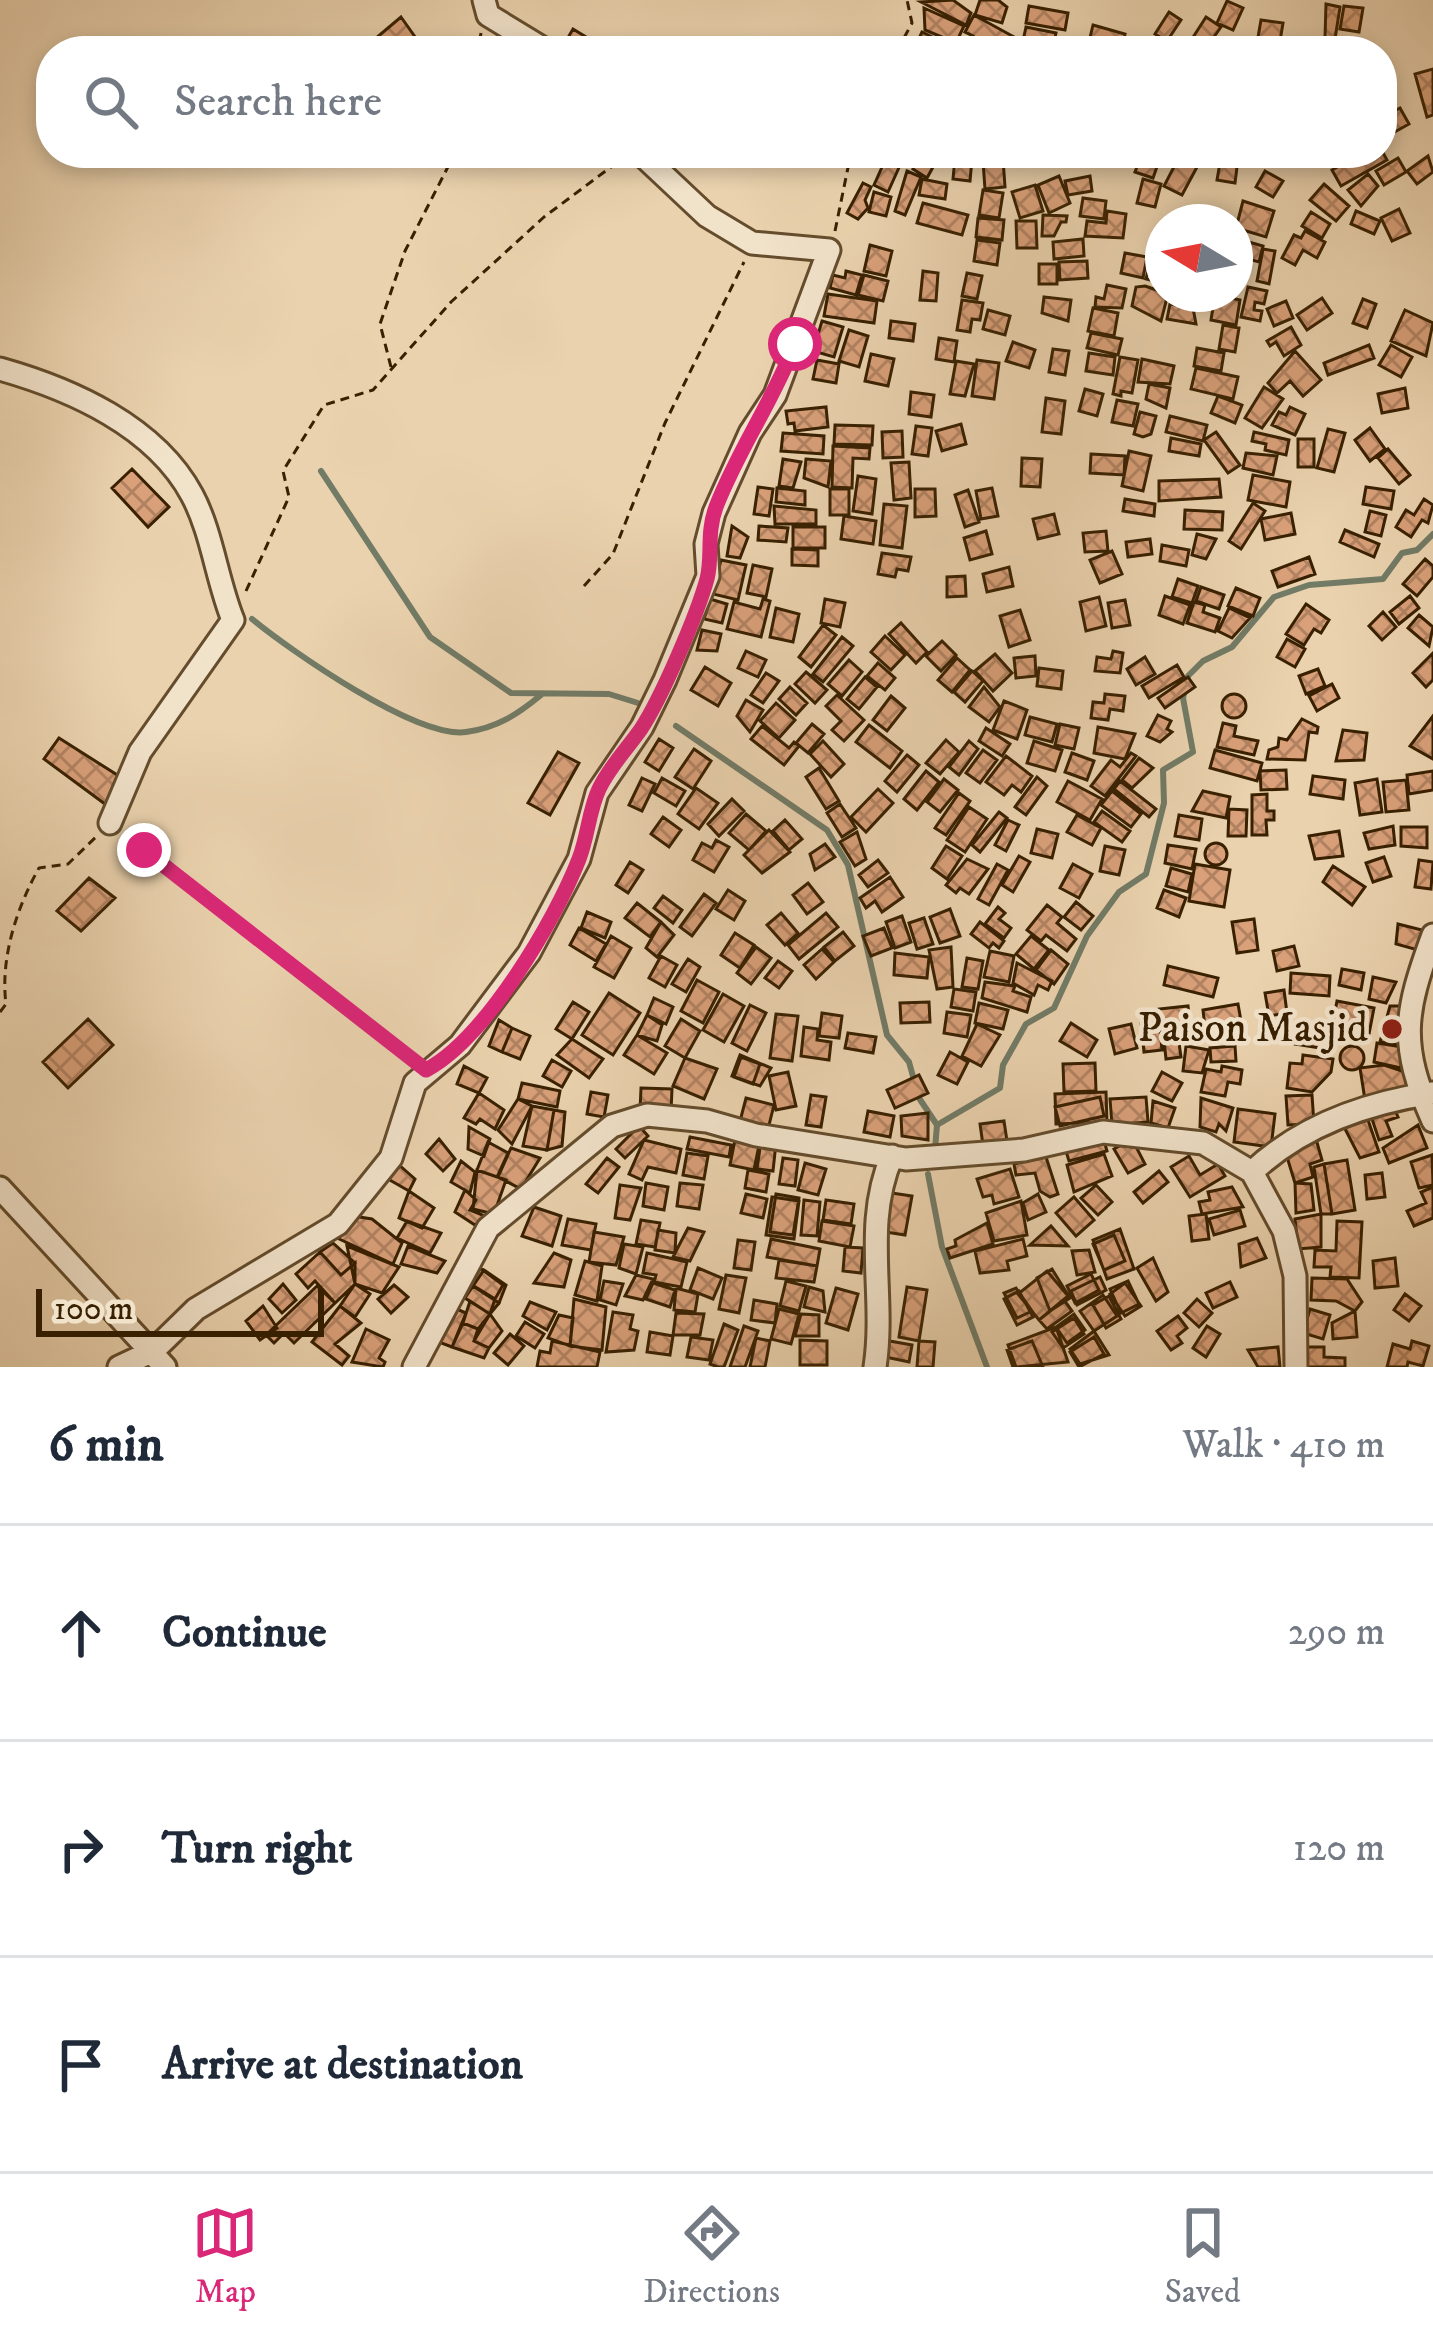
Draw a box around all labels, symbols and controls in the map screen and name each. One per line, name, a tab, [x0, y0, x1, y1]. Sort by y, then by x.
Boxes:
search box	[36, 36, 1397, 168]
icon: search	[78, 69, 144, 135]
text: Search here	[174, 74, 382, 130]
north arrow	[1145, 204, 1253, 312]
route start	[768, 317, 822, 371]
route end	[117, 823, 171, 877]
place label: Paison Masjid	[1138, 1003, 1368, 1055]
marker: Paison Masjid	[1379, 1016, 1405, 1042]
scale bar	[36, 1283, 324, 1336]
text: 100 m	[54, 1289, 133, 1330]
text: 6 min	[48, 1413, 164, 1477]
text: Walk · 410 m	[1183, 1421, 1385, 1470]
icon: ahead	[48, 1600, 114, 1666]
text: Continue	[162, 1605, 327, 1661]
text: 290 m	[1288, 1608, 1385, 1657]
icon: right	[48, 1816, 114, 1882]
text: Turn right	[162, 1821, 352, 1877]
text: 120 m	[1293, 1824, 1385, 1873]
icon: arrive	[48, 2032, 114, 2098]
text: Arrive at destination	[162, 2037, 523, 2093]
tab: Map	[192, 2200, 258, 2313]
tab: Directions	[643, 2200, 780, 2313]
tab: Saved	[1165, 2200, 1241, 2313]

